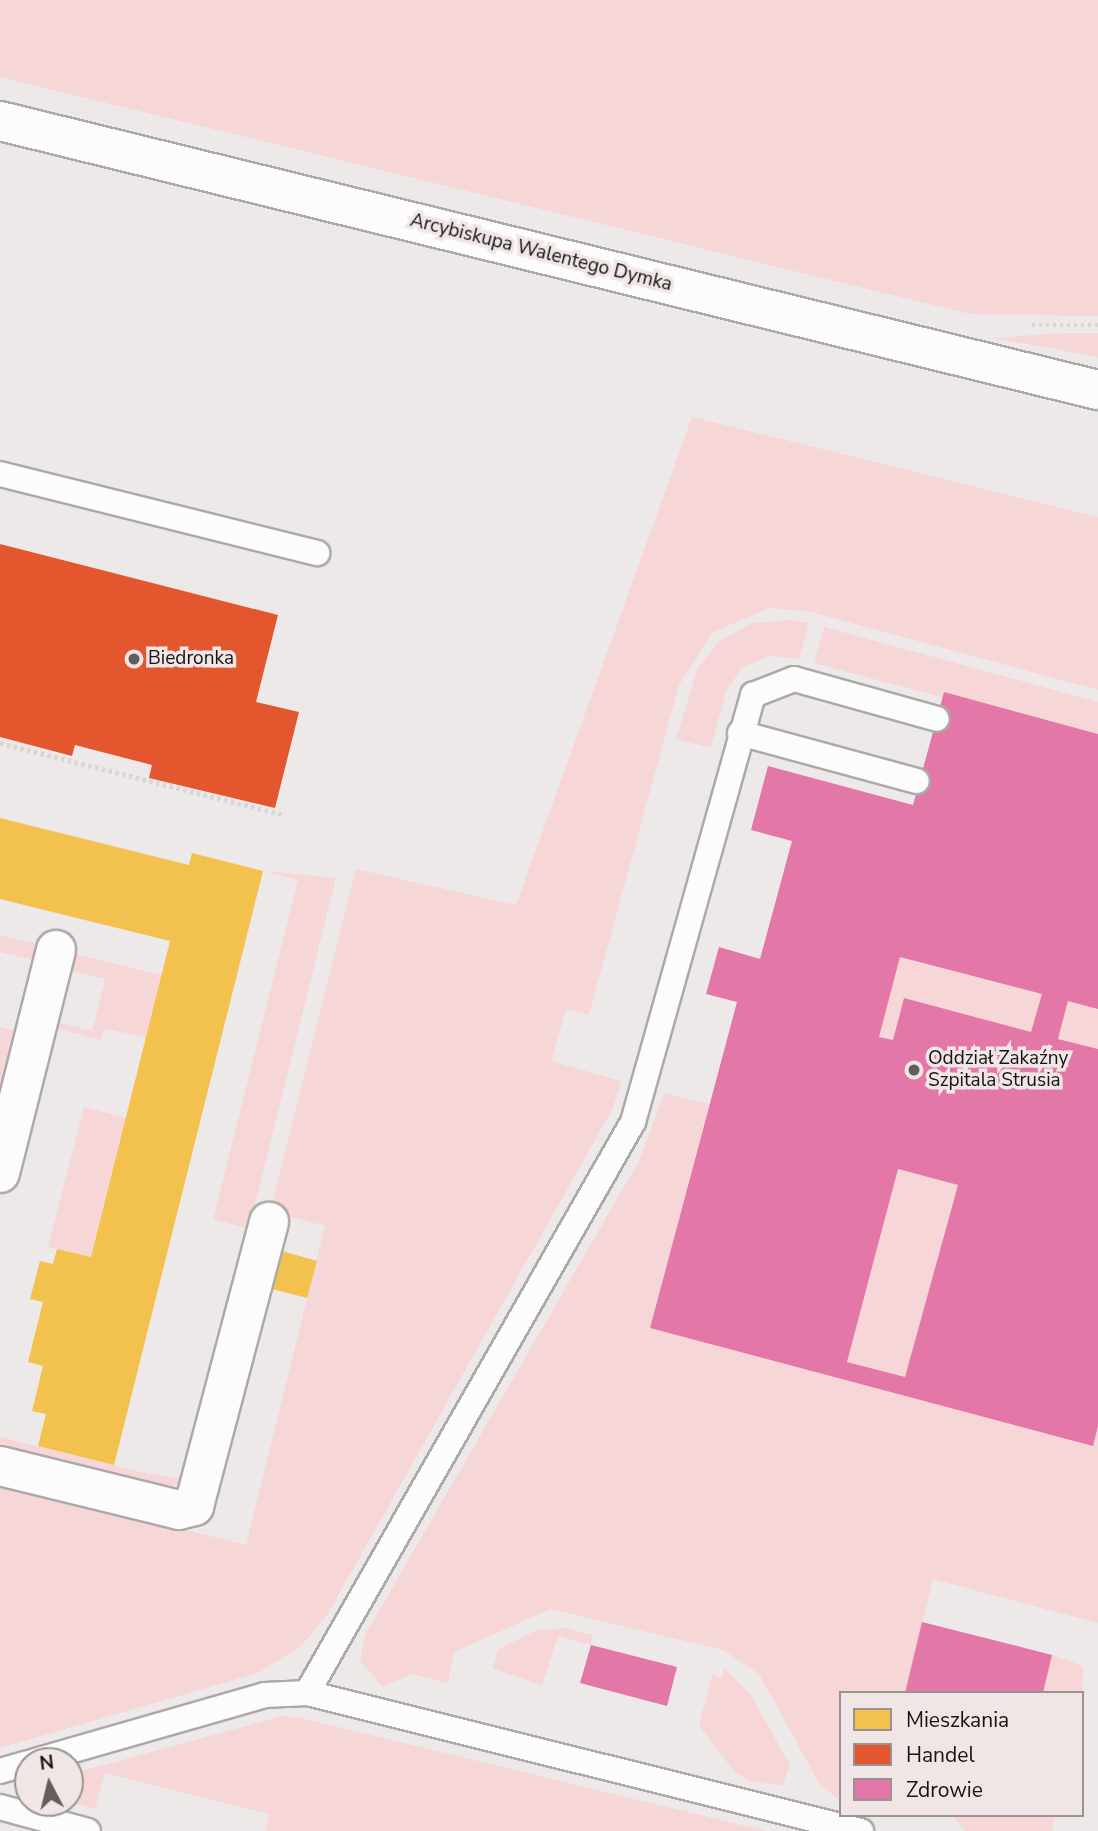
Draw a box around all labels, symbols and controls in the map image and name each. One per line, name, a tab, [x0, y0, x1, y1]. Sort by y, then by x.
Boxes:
street label: Arcybiskupa Walentego Dymka	[408, 209, 674, 297]
place label: Biedronka	[148, 648, 234, 670]
marker: Biedronka	[126, 651, 142, 667]
place label: Oddział Zakaźny Szpitala Strusia	[928, 1048, 1068, 1092]
marker: Oddział Zakaźny Szpitala Strusia	[906, 1062, 922, 1078]
legend	[839, 1691, 1084, 1817]
text: Mieszkania	[906, 1706, 1009, 1734]
text: Handel	[906, 1741, 975, 1769]
north arrow	[14, 1747, 84, 1817]
text: N	[38, 1749, 55, 1777]
text: Zdrowie	[906, 1776, 983, 1804]

